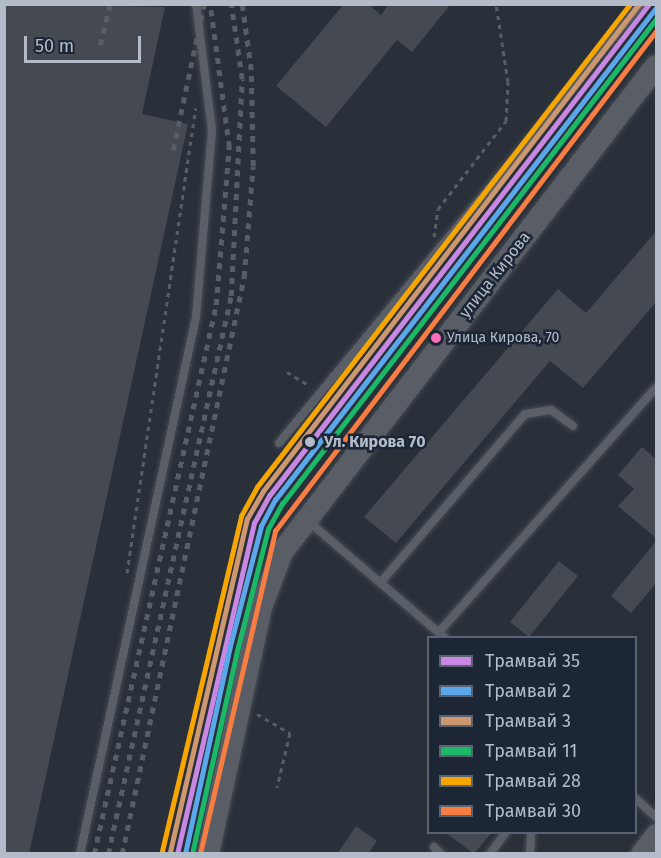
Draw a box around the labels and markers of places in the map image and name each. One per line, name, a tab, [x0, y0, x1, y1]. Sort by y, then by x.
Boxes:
place label: Улица Кирова, 70	[447, 330, 559, 346]
marker: Улица Кирова, 70	[430, 332, 442, 344]
place label: Ул. Кирова 70	[324, 432, 425, 452]
marker: Ул. Кирова 70	[301, 433, 319, 451]

